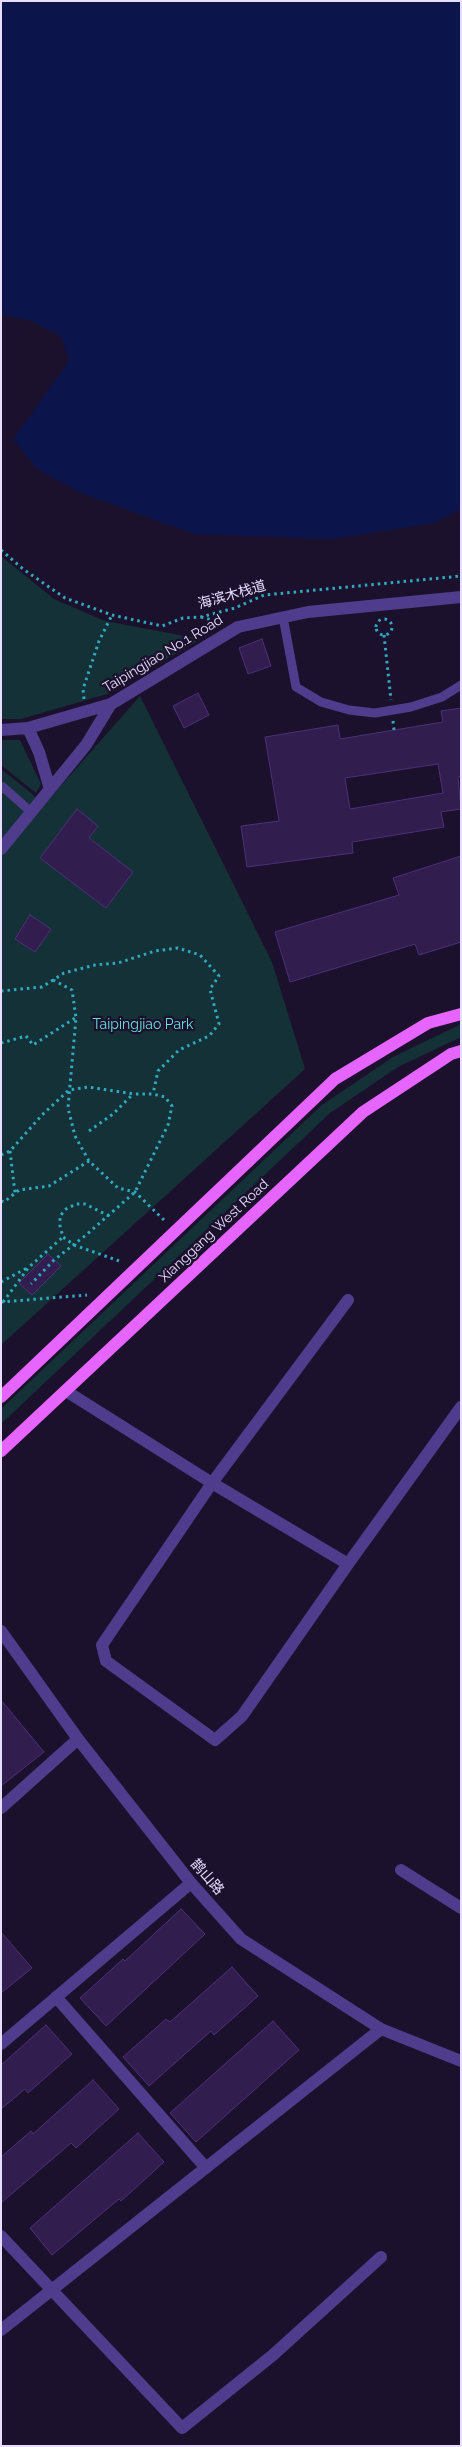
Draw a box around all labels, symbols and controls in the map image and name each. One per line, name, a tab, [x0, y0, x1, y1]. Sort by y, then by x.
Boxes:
street label: 海滨木栈道	[196, 577, 268, 613]
street label: Taipingjiao No.1 Road	[100, 612, 226, 696]
park label: Taipingjiao Park	[93, 1017, 193, 1033]
street label: Xianggang West Road	[156, 1176, 272, 1286]
street label: 鹊山路	[187, 1856, 227, 1898]

